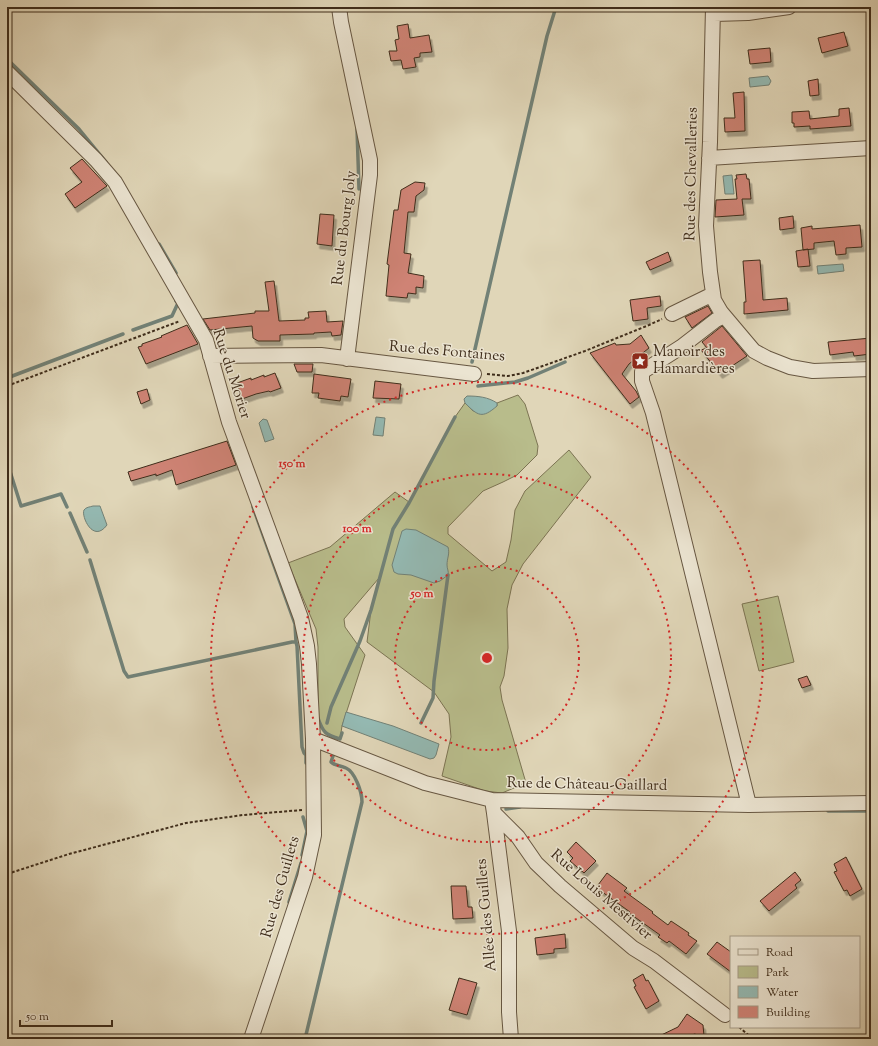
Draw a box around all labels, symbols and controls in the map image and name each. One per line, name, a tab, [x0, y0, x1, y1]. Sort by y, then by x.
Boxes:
street label: Rue des Chevalleries	[680, 107, 704, 241]
street label: Rue du Bourg Joly	[328, 169, 363, 287]
street label: Rue du Morier	[207, 326, 256, 422]
street label: Rue des Fontaines	[388, 336, 506, 368]
place label: Manoir des Hamardières	[653, 342, 735, 380]
place icon: Manoir des Hamardières	[630, 351, 650, 371]
text: 150 m	[277, 455, 306, 473]
text: 100 m	[341, 520, 372, 538]
text: 50 m	[410, 585, 434, 603]
centre of rings	[480, 651, 494, 665]
street label: Rue de Château-Gaillard	[507, 773, 668, 797]
street label: Rue des Guillets	[256, 834, 306, 940]
street label: Rue Louis Mestivier	[546, 845, 657, 945]
street label: Allée des Guillets	[472, 858, 502, 972]
legend	[730, 936, 860, 1028]
text: Road	[766, 944, 793, 962]
text: Park	[766, 964, 789, 982]
text: Water	[766, 984, 799, 1002]
scale bar	[20, 1002, 112, 1028]
text: Building	[766, 1004, 810, 1022]
text: 50 m	[25, 1008, 49, 1026]

